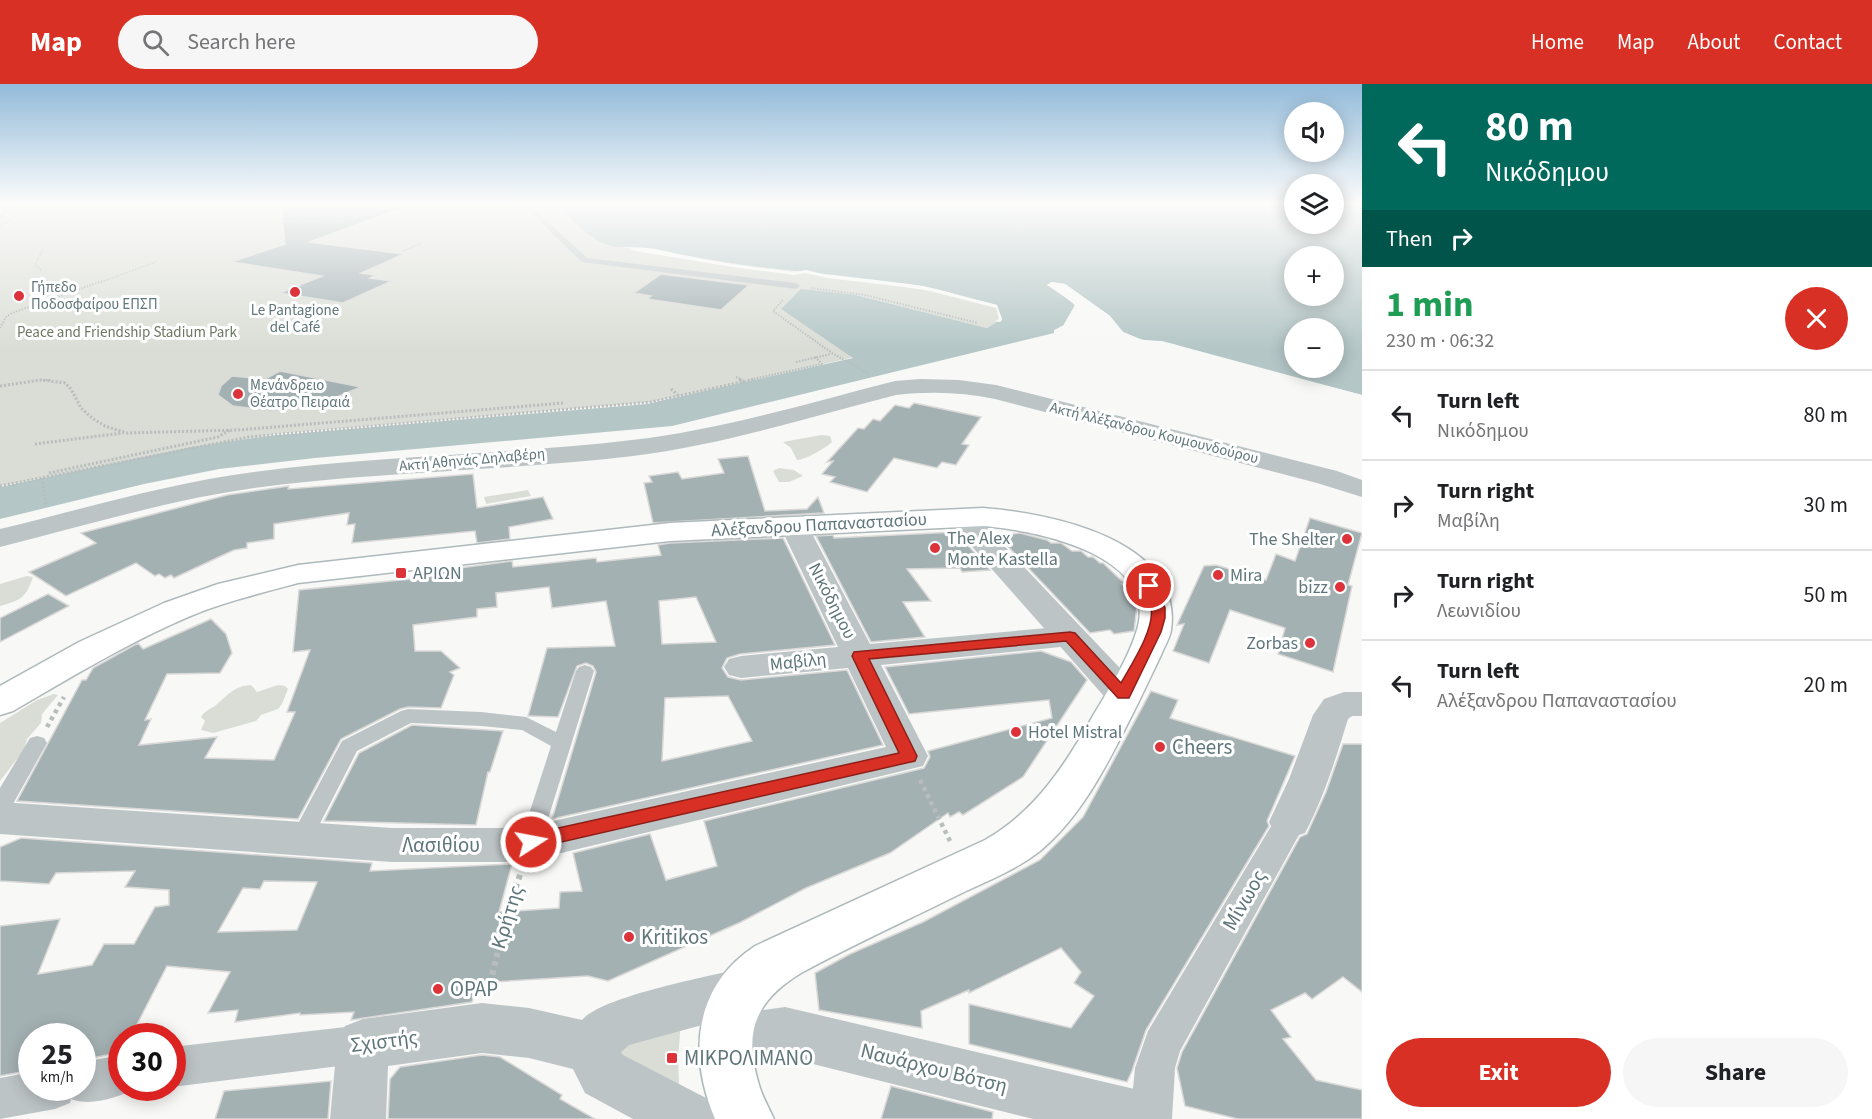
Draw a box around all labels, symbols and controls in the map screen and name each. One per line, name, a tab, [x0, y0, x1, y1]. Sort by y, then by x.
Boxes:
search box	[118, 15, 538, 69]
text: Map	[30, 22, 82, 62]
icon: search	[139, 26, 172, 59]
text: Search here	[187, 26, 296, 58]
text: Home	[1531, 27, 1584, 57]
text: Map	[1617, 27, 1655, 57]
text: About	[1688, 27, 1740, 57]
text: Contact	[1773, 27, 1842, 57]
text: 80 m	[1485, 97, 1574, 157]
map controls	[1284, 102, 1344, 378]
button: sound	[1284, 102, 1344, 162]
icon: left	[1386, 108, 1464, 186]
text: Νικόδημου	[1485, 153, 1609, 192]
button: layers	[1284, 174, 1344, 234]
icon: right	[1445, 222, 1478, 255]
text: Then	[1386, 223, 1433, 255]
button: +	[1284, 246, 1344, 306]
place label: Γήπεδο Ποδοσφαίρου ΕΠΣΠ	[31, 277, 158, 315]
text: 1 min	[1386, 279, 1474, 330]
marker: Le Pantagione del Café	[288, 285, 302, 299]
button: close	[1785, 287, 1848, 350]
marker: Γήπεδο Ποδοσφαίρου ΕΠΣΠ	[12, 289, 26, 303]
place label: Le Pantagione del Café	[251, 300, 339, 338]
button: −	[1284, 318, 1344, 378]
park label: Peace and Friendship Stadium Park	[17, 322, 238, 343]
text: 230 m · 06:32	[1386, 327, 1494, 355]
place label: Μενάνδρειο Θέατρο Πειραιά	[250, 375, 350, 413]
text: Turn left	[1437, 385, 1519, 417]
marker: Μενάνδρειο Θέατρο Πειραιά	[231, 387, 245, 401]
street label: Ακτή Αλέξανδρου Κουμουνδούρου	[1047, 397, 1261, 469]
icon: left	[1386, 399, 1419, 432]
text: 80 m	[1803, 399, 1848, 431]
text: Νικόδημου	[1437, 417, 1529, 445]
street label: Ακτή Αθηνάς Δηλαβέρη	[398, 443, 546, 477]
text: Turn right	[1437, 475, 1534, 507]
icon: right	[1386, 489, 1419, 522]
text: 30 m	[1803, 489, 1848, 521]
street label: Αλέξανδρου Παπαναστασίου	[711, 507, 927, 543]
text: Μαβίλη	[1437, 507, 1500, 535]
place label: The Alex Monte Kastella	[947, 526, 1058, 572]
place label: The Shelter	[1249, 527, 1336, 552]
marker: The Shelter	[1340, 532, 1354, 546]
marker: The Alex Monte Kastella	[928, 541, 942, 555]
street label: Νικόδημου	[802, 559, 862, 643]
pin	[1123, 560, 1174, 611]
place label: ΑΡΙΩΝ	[413, 561, 462, 586]
place label: Mira	[1230, 563, 1262, 588]
text: Turn right	[1437, 565, 1534, 597]
marker: ΑΡΙΩΝ	[394, 566, 408, 580]
marker: Mira	[1211, 568, 1225, 582]
icon: arrive	[1132, 569, 1165, 602]
place label: bizz	[1298, 575, 1328, 600]
icon: right	[1386, 579, 1419, 612]
text: 50 m	[1803, 579, 1848, 611]
marker: bizz	[1333, 580, 1347, 594]
text: Λεωνιδίου	[1437, 597, 1521, 625]
place label: Zorbas	[1246, 631, 1298, 656]
marker: Zorbas	[1303, 636, 1317, 650]
street label: Μαβίλη	[769, 647, 827, 677]
text: Turn left	[1437, 655, 1519, 687]
icon: left	[1386, 669, 1419, 702]
text: 20 m	[1803, 669, 1848, 701]
text: Αλέξανδρου Παπαναστασίου	[1437, 687, 1677, 715]
place label: Hotel Mistral	[1028, 720, 1122, 745]
marker: Hotel Mistral	[1009, 725, 1023, 739]
place label: Cheers	[1172, 732, 1232, 762]
marker: Cheers	[1153, 740, 1167, 754]
position arrow	[499, 810, 563, 874]
street label: Λασιθίου	[402, 830, 480, 860]
street label: Μίνωος	[1215, 864, 1273, 936]
street label: Κρήτης	[483, 882, 531, 952]
place label: Kritikos	[641, 922, 708, 952]
marker: Kritikos	[622, 930, 636, 944]
place label: OPAP	[450, 974, 498, 1004]
marker: OPAP	[431, 982, 445, 996]
street label: Σχιστής	[349, 1022, 419, 1060]
speed limit sign: 30	[108, 1023, 186, 1101]
text: 25	[41, 1033, 73, 1076]
street label: Ναυάρχου Βότση	[857, 1035, 1011, 1101]
button: Exit	[1386, 1038, 1611, 1107]
button: Share	[1623, 1038, 1848, 1107]
place label: ΜΙΚΡΟΛΙΜΑΝΟ	[684, 1043, 813, 1073]
marker: ΜΙΚΡΟΛΙΜΑΝΟ	[665, 1051, 679, 1065]
text: km/h	[40, 1067, 74, 1088]

